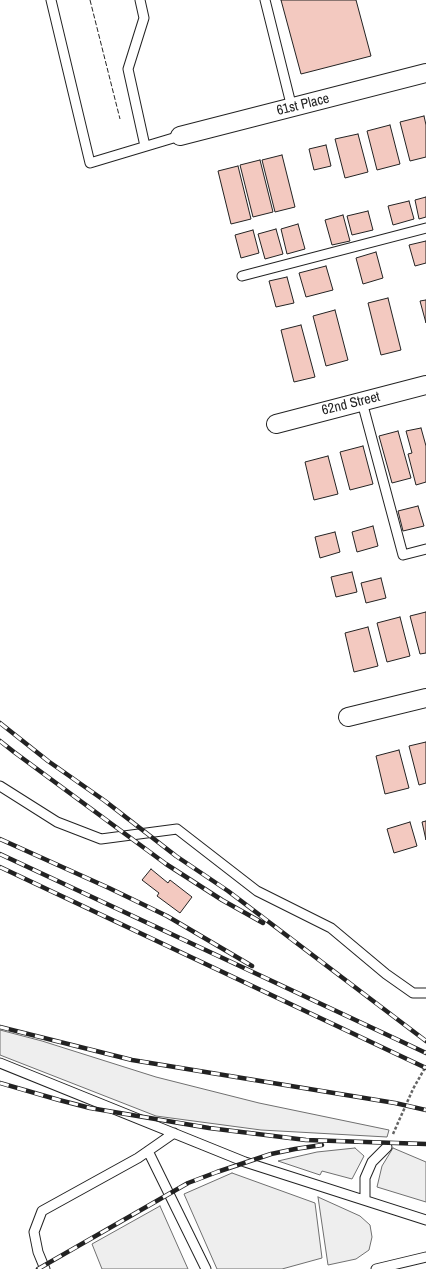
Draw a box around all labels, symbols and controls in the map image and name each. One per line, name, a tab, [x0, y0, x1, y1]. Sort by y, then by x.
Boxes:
street label: 61st Place	[275, 90, 331, 120]
street label: 62nd Street	[320, 389, 382, 419]

